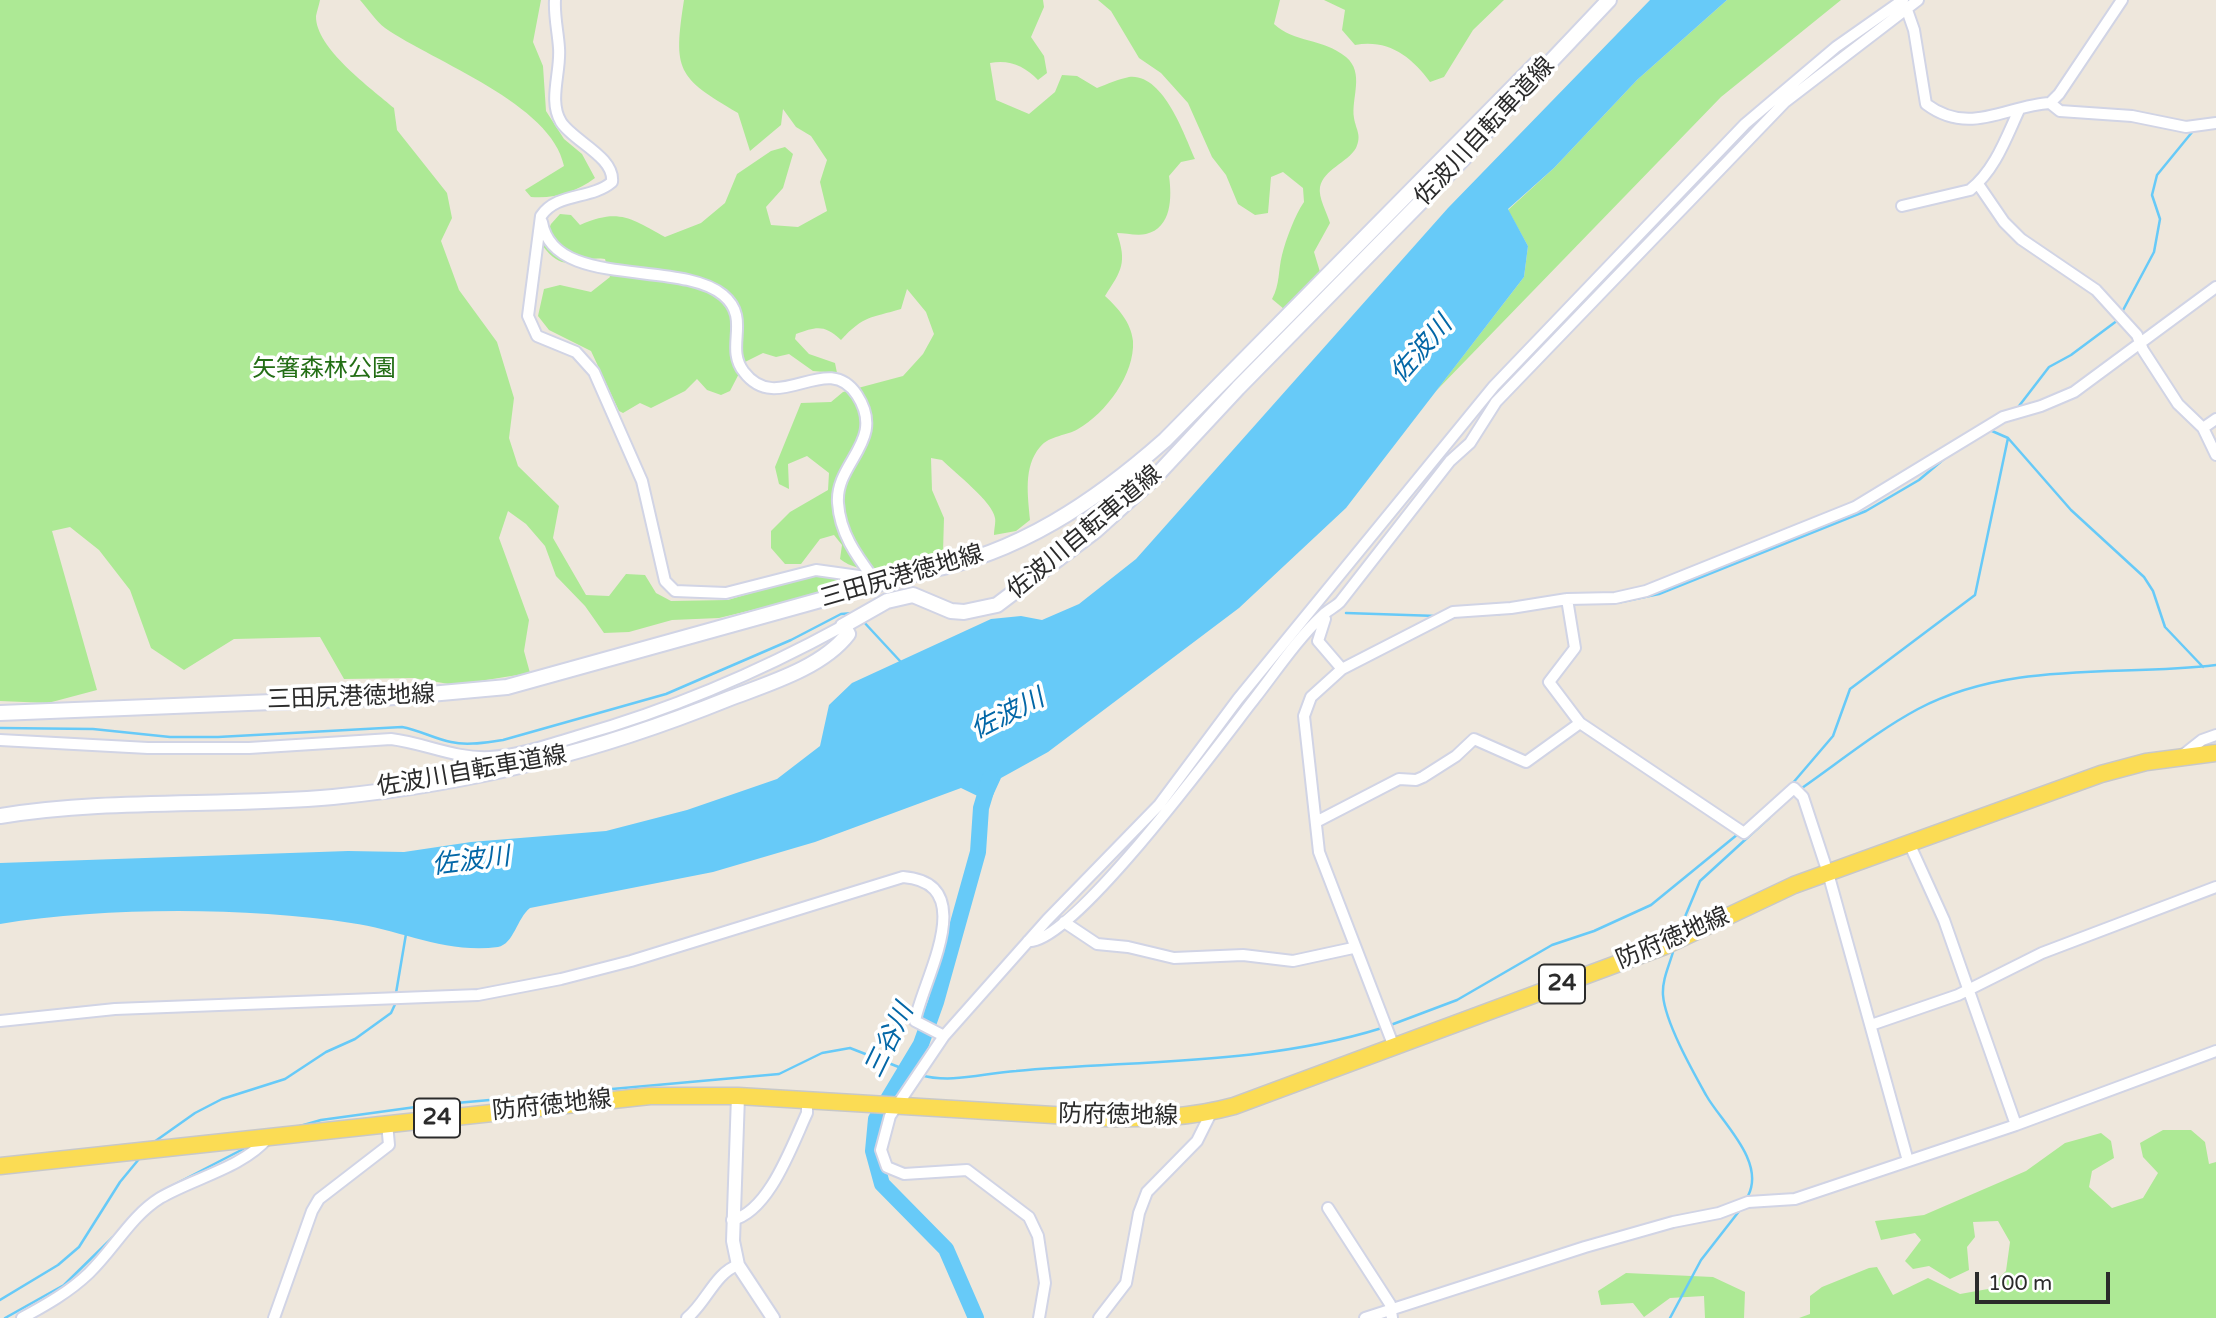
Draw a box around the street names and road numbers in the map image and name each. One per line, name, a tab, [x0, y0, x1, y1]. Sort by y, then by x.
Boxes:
street label: 佐波川自転車道線	[1409, 52, 1561, 212]
street label: 佐波川自転車道線	[1002, 460, 1168, 606]
street label: 三田尻港徳地線	[817, 540, 987, 614]
street label: 三田尻港徳地線	[267, 681, 435, 715]
street label: 佐波川自転車道線	[375, 741, 569, 803]
street label: 防府徳地線	[1612, 902, 1734, 976]
road number: 24	[1539, 965, 1585, 1004]
street label: 防府徳地線	[491, 1085, 613, 1127]
road number: 24	[414, 1098, 460, 1138]
street label: 防府徳地線	[1058, 1101, 1178, 1131]

